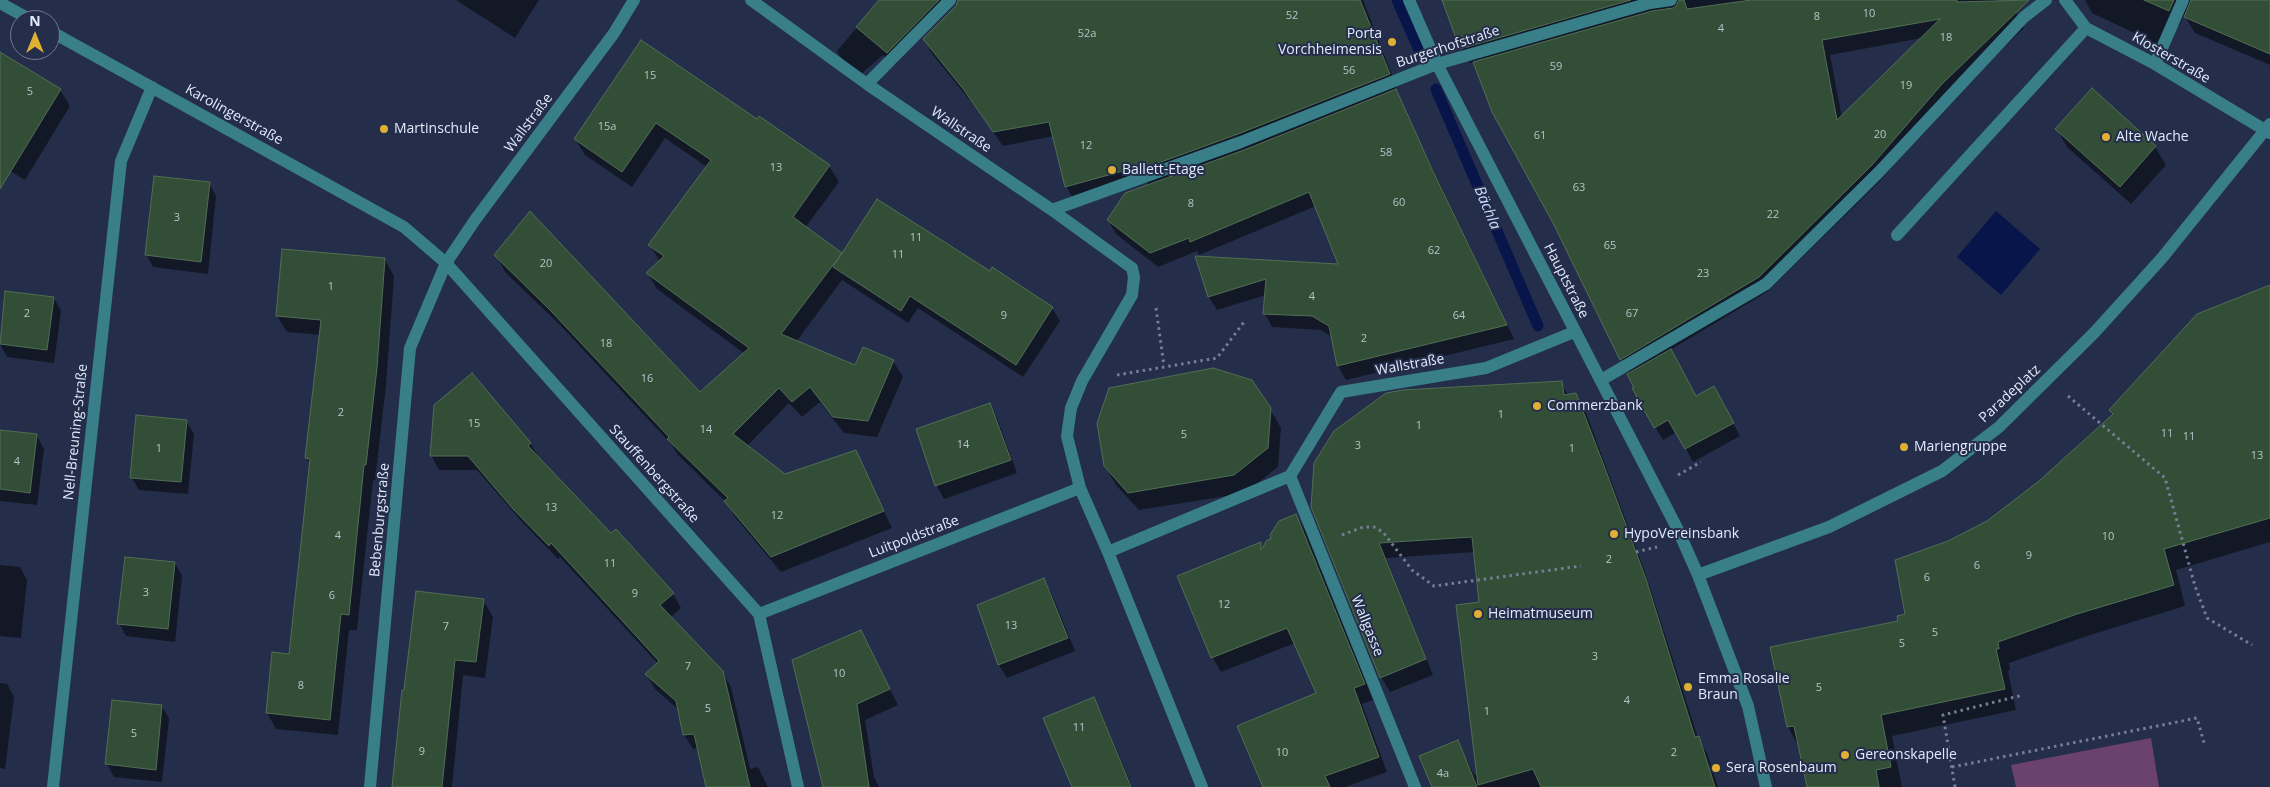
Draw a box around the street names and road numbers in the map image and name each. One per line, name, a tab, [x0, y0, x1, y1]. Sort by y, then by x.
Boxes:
street label: Burgerhofstraße	[1394, 22, 1502, 72]
street label: Klosterstraße	[2129, 29, 2213, 87]
street label: Karolingerstraße	[182, 81, 286, 149]
street label: Wallstraße	[501, 90, 557, 156]
street label: Wallstraße	[927, 104, 995, 156]
street label: Hauptstraße	[1540, 241, 1592, 321]
street label: Wallstraße	[1374, 351, 1446, 379]
street label: Paradeplatz	[1976, 361, 2044, 427]
street label: Nell-Breuning-Straße	[60, 363, 92, 501]
street label: Stauffenbergstraße	[605, 421, 703, 527]
street label: Bebenburgstraße	[367, 462, 393, 578]
street label: Luitpoldstraße	[867, 512, 961, 562]
street label: Wallgasse	[1347, 593, 1387, 659]

